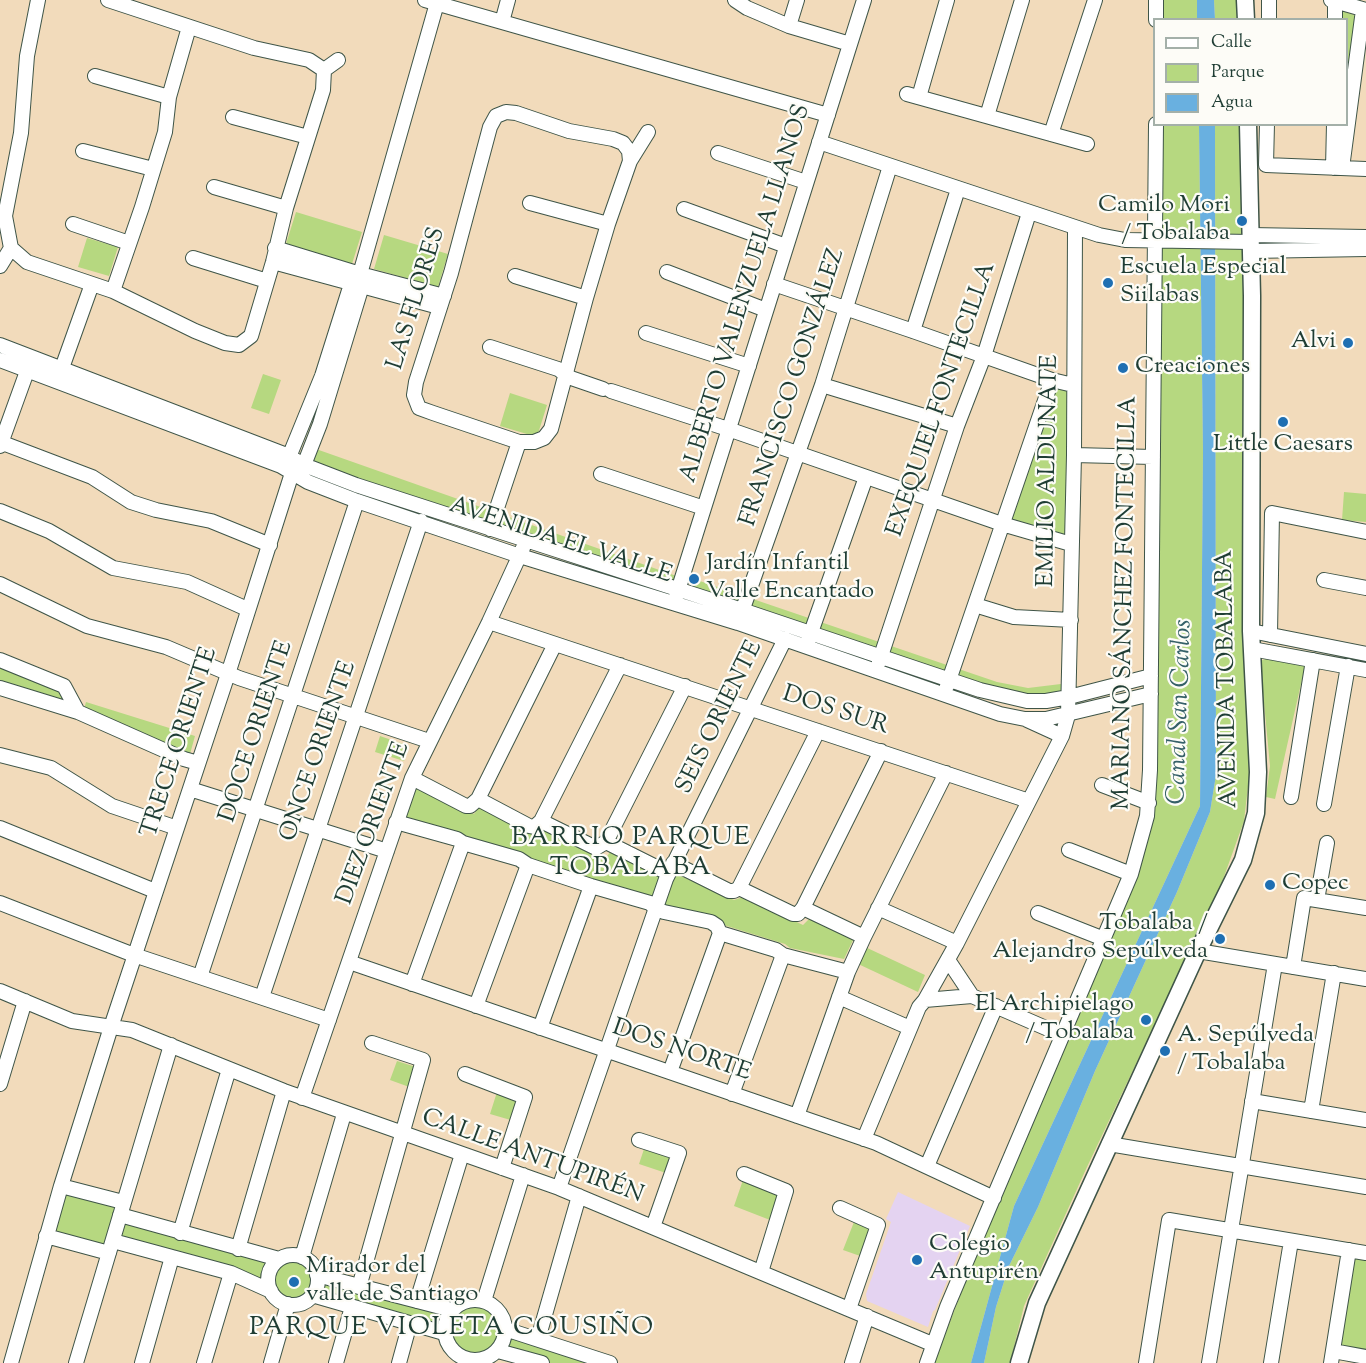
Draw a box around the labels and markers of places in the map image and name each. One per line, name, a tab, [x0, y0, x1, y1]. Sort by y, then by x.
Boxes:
place label: Camilo Mori / Tobalaba	[1098, 193, 1230, 249]
marker: Camilo Mori / Tobalaba	[1235, 214, 1249, 228]
place label: Escuela Especial Siilabas	[1120, 255, 1286, 311]
marker: Escuela Especial Siilabas	[1101, 276, 1115, 290]
place label: Alvi	[1291, 329, 1336, 357]
marker: Alvi	[1341, 336, 1355, 350]
place label: Creaciones	[1135, 354, 1250, 382]
marker: Creaciones	[1116, 361, 1130, 375]
marker: Little Caesars	[1276, 415, 1290, 429]
place label: Little Caesars	[1213, 432, 1353, 460]
place label: Jardín Infantil Valle Encantado	[706, 551, 874, 607]
marker: Jardín Infantil Valle Encantado	[687, 572, 701, 586]
place label: Copec	[1282, 871, 1349, 899]
marker: Copec	[1263, 878, 1277, 892]
place label: Tobalaba / Alejandro Sepúlveda	[992, 911, 1208, 967]
marker: Tobalaba / Alejandro Sepúlveda	[1213, 932, 1227, 946]
place label: El Archipielago / Tobalaba	[975, 992, 1134, 1048]
marker: El Archipielago / Tobalaba	[1139, 1013, 1153, 1027]
place label: A. Sepúlveda / Tobalaba	[1177, 1023, 1314, 1079]
marker: A. Sepúlveda / Tobalaba	[1158, 1044, 1172, 1058]
place label: Colegio Antupirén	[929, 1232, 1039, 1288]
marker: Colegio Antupirén	[910, 1253, 924, 1267]
place label: Mirador del valle de Santiago	[306, 1254, 478, 1310]
marker: Mirador del valle de Santiago	[287, 1275, 301, 1289]

